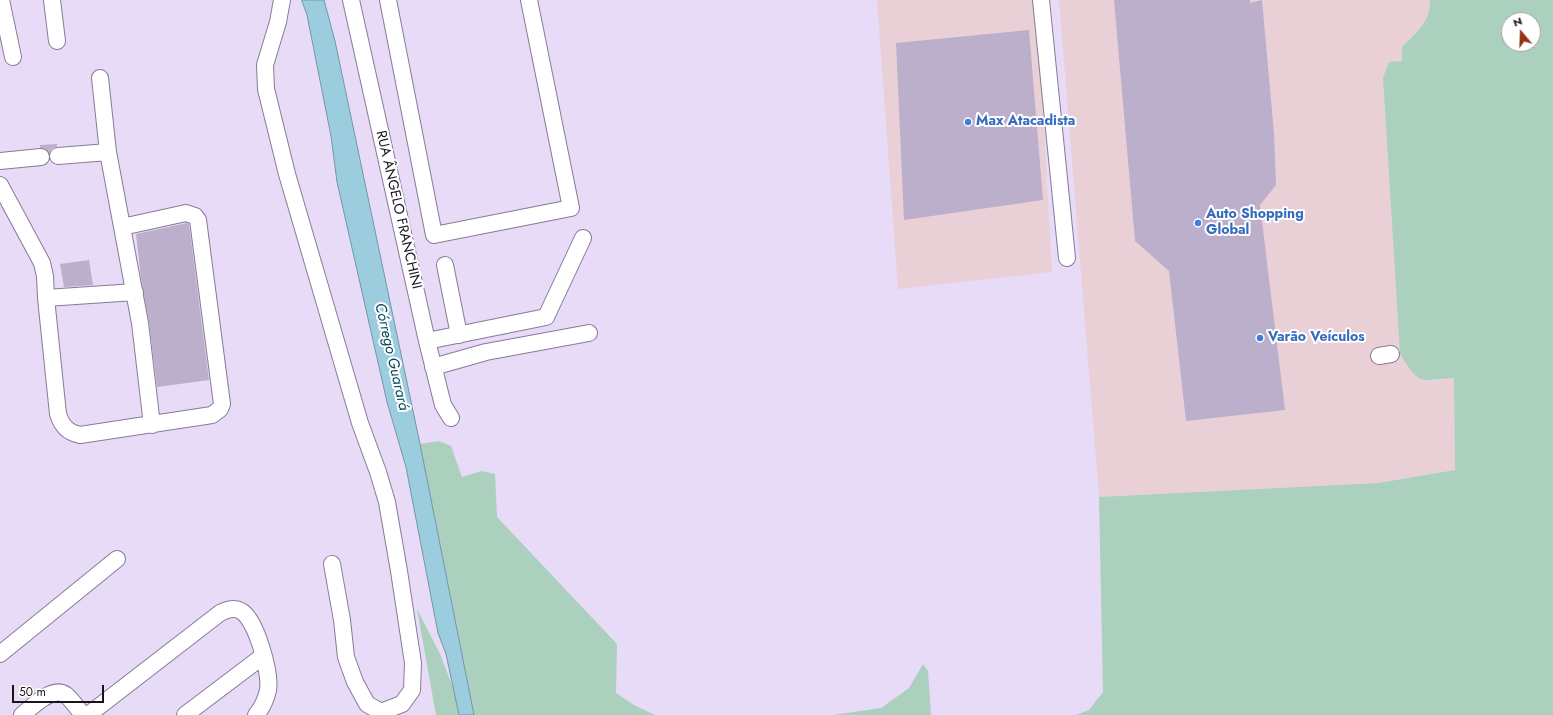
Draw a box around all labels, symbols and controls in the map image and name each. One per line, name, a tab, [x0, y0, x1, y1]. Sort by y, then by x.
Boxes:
north arrow	[1501, 12, 1541, 52]
text: N	[1511, 13, 1524, 31]
place label: Max Atacadista	[976, 114, 1075, 130]
marker: Max Atacadista	[963, 117, 973, 127]
street label: RUA ÂNGELO FRANCHINI	[372, 129, 424, 291]
place label: Auto Shopping Global	[1206, 207, 1304, 240]
marker: Auto Shopping Global	[1193, 218, 1203, 228]
water label: Córrego Guarará	[370, 302, 412, 412]
place label: Varão Veículos	[1268, 330, 1365, 346]
marker: Varão Veículos	[1255, 333, 1265, 343]
scale bar	[14, 677, 106, 703]
text: 50 m	[19, 683, 46, 701]

